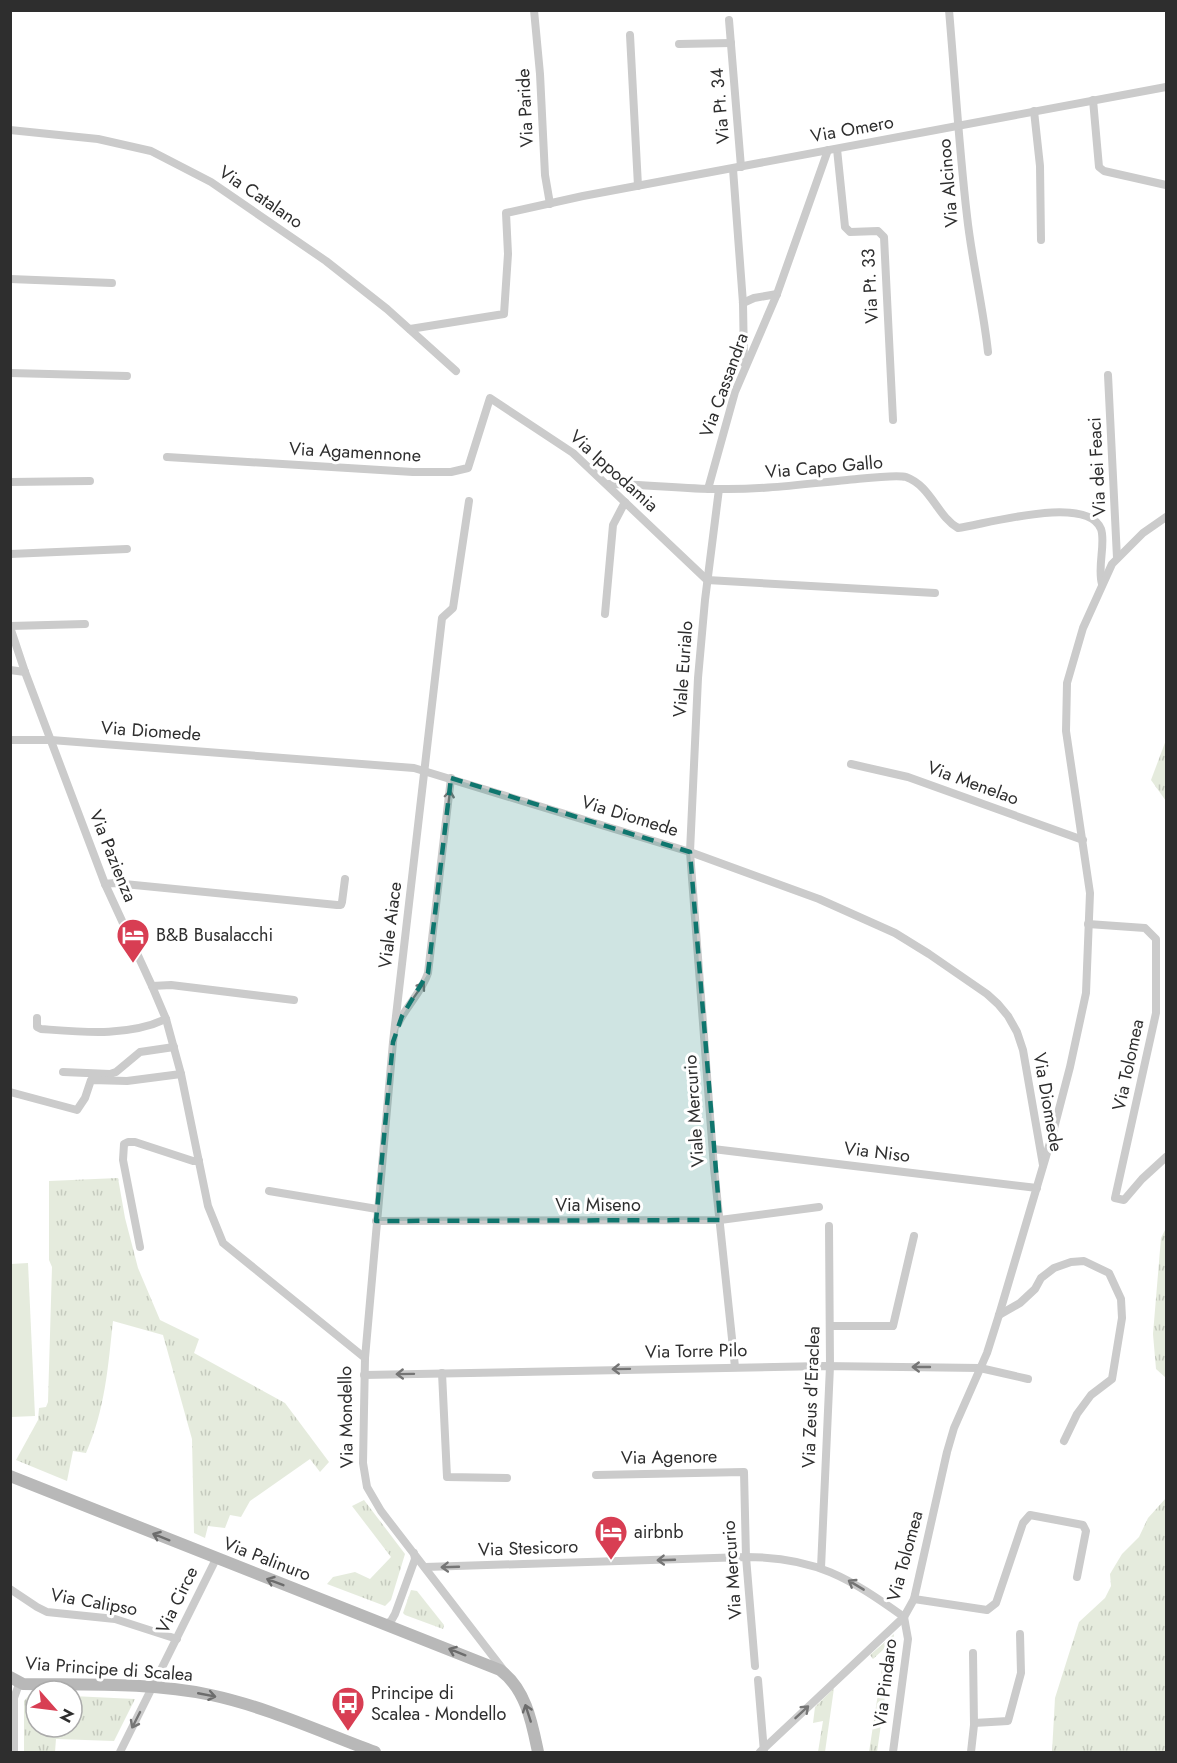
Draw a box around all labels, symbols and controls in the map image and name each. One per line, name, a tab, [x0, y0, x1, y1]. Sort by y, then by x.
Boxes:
street label: Via Pt. 34	[704, 67, 736, 145]
street label: Via Paride	[510, 68, 540, 148]
street label: Via Omero	[808, 109, 896, 149]
street label: Via Alcinoo	[931, 137, 965, 228]
street label: Via Catalano	[214, 159, 308, 235]
street label: Via Pt. 33	[855, 248, 885, 324]
street label: Via Cassandra	[693, 329, 755, 441]
street label: Via dei Feaci	[1081, 416, 1113, 518]
street label: Via Ippodamia	[564, 424, 664, 518]
street label: Via Agamennone	[288, 436, 422, 468]
street label: Via Capo Gallo	[764, 449, 884, 485]
street label: Viale Eurialo	[667, 620, 699, 718]
street label: Via Diomede	[100, 715, 202, 747]
street label: Via Menelao	[924, 754, 1023, 812]
street label: Via Diomede	[578, 789, 682, 843]
one-way arrow	[444, 790, 455, 809]
street label: Via Pazienza	[83, 806, 143, 906]
street label: Viale Aiace	[372, 880, 408, 970]
hotel icon: B&B Busalacchi	[115, 917, 151, 964]
place label: B&B Busalacchi	[156, 922, 273, 948]
one-way arrow	[413, 983, 425, 999]
street label: Via Tolomea	[1106, 1017, 1150, 1113]
street label: Via Diomede	[1026, 1050, 1070, 1154]
street label: Viale Mercurio	[677, 1054, 711, 1168]
street label: Via Niso	[842, 1135, 912, 1169]
street label: Via Miseno	[555, 1192, 641, 1218]
street label: Via Zeus d'Eraclea	[796, 1326, 826, 1468]
street label: Via Torre Pilo	[645, 1337, 748, 1365]
one-way arrow	[912, 1361, 932, 1373]
one-way arrow	[612, 1364, 632, 1375]
street label: Via Mondello	[332, 1366, 360, 1468]
one-way arrow	[396, 1368, 416, 1379]
street label: Via Agenore	[621, 1443, 717, 1471]
street label: Via Tolomea	[880, 1508, 930, 1604]
hotel icon: airbnb	[593, 1514, 629, 1561]
place label: airbnb	[634, 1519, 683, 1545]
street label: Via Mercurio	[716, 1519, 748, 1620]
street label: Via Palinuro	[219, 1530, 315, 1588]
one-way arrow	[153, 1531, 171, 1542]
street label: Via Stesicoro	[477, 1533, 579, 1563]
one-way arrow	[657, 1554, 677, 1565]
one-way arrow	[441, 1561, 461, 1572]
street label: Via Circe	[150, 1562, 204, 1638]
one-way arrow	[266, 1575, 285, 1586]
one-way arrow	[848, 1579, 865, 1591]
street label: Via Calipso	[49, 1582, 140, 1622]
street label: Via Pindaro	[867, 1637, 903, 1729]
one-way arrow	[448, 1646, 466, 1657]
street label: Via Principe di Scalea	[24, 1650, 194, 1688]
north arrow	[24, 1679, 84, 1739]
place label: Principe di Scalea - Mondello	[371, 1680, 506, 1727]
bus stop icon: Principe di Scalea - Mondello	[330, 1685, 366, 1732]
one-way arrow	[196, 1690, 216, 1701]
one-way arrow	[522, 1704, 533, 1723]
text: N	[54, 1705, 80, 1727]
one-way arrow	[795, 1705, 810, 1719]
one-way arrow	[130, 1711, 142, 1728]

